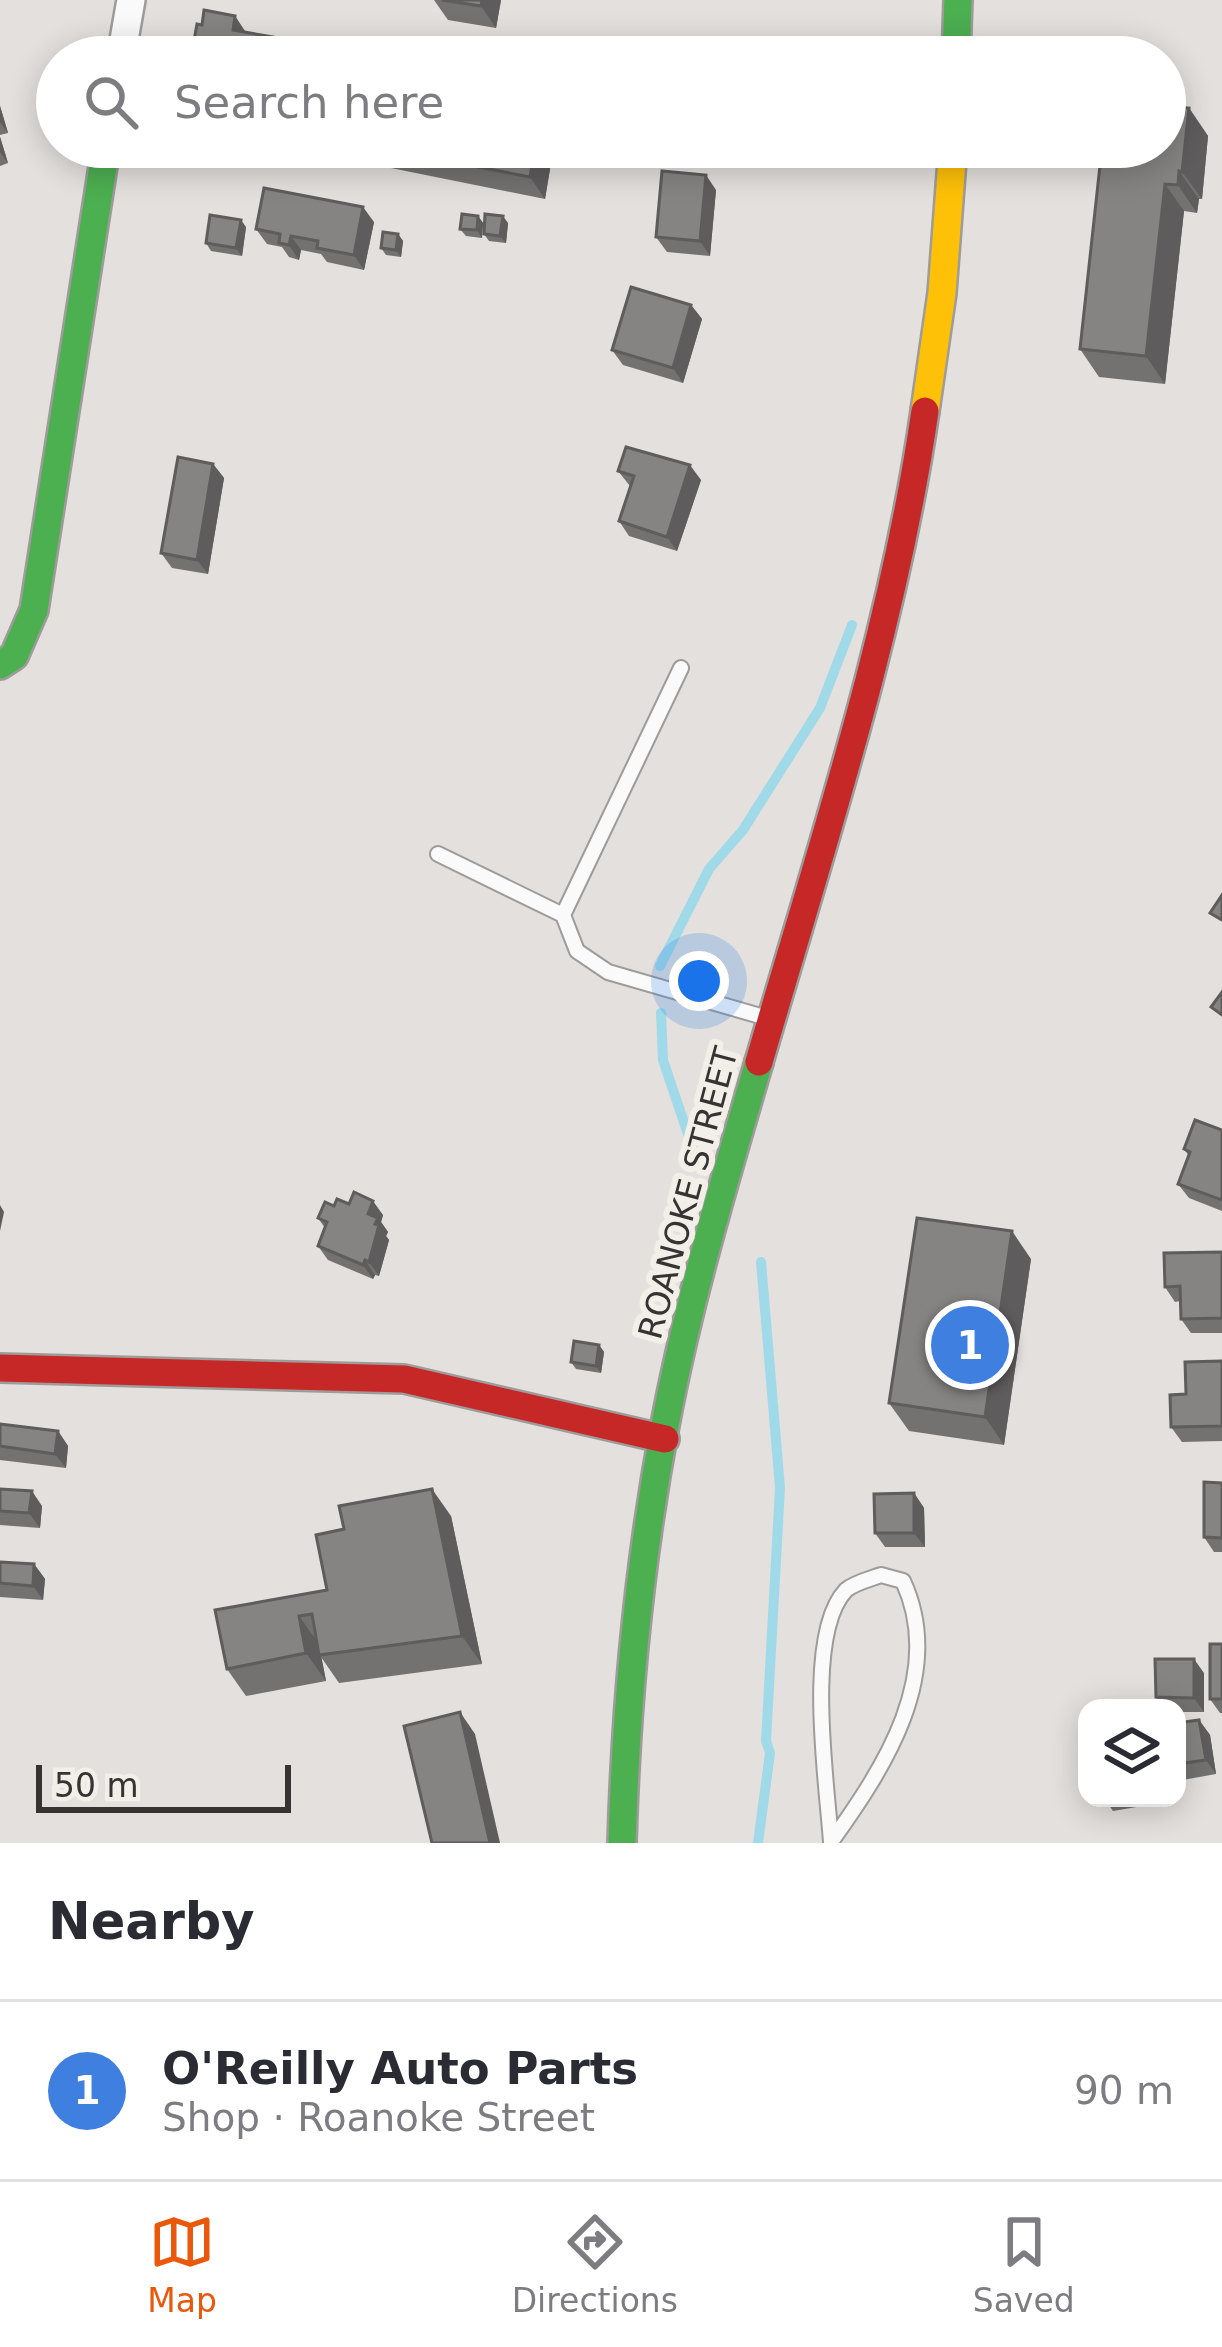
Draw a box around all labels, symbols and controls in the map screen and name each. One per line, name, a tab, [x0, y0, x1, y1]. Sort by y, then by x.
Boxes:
search box	[36, 36, 1186, 168]
icon: search	[78, 69, 144, 135]
text: Search here	[174, 76, 444, 129]
your location	[669, 951, 729, 1011]
street label: ROANOKE STREET	[630, 1042, 746, 1343]
pin: 1	[931, 1300, 1009, 1390]
map controls	[1078, 1699, 1186, 1807]
button: layers	[1078, 1699, 1186, 1807]
scale bar	[36, 1759, 291, 1812]
text: 50 m	[54, 1766, 139, 1805]
text: Nearby	[48, 1892, 255, 1951]
text: O'Reilly Auto Parts	[162, 2042, 638, 2095]
text: 1	[73, 2068, 101, 2113]
text: 90 m	[1074, 2068, 1174, 2113]
text: Shop · Roanoke Street	[162, 2095, 595, 2140]
tab: Map	[147, 2209, 217, 2320]
tab: Directions	[512, 2209, 678, 2320]
tab: Saved	[973, 2209, 1075, 2320]

